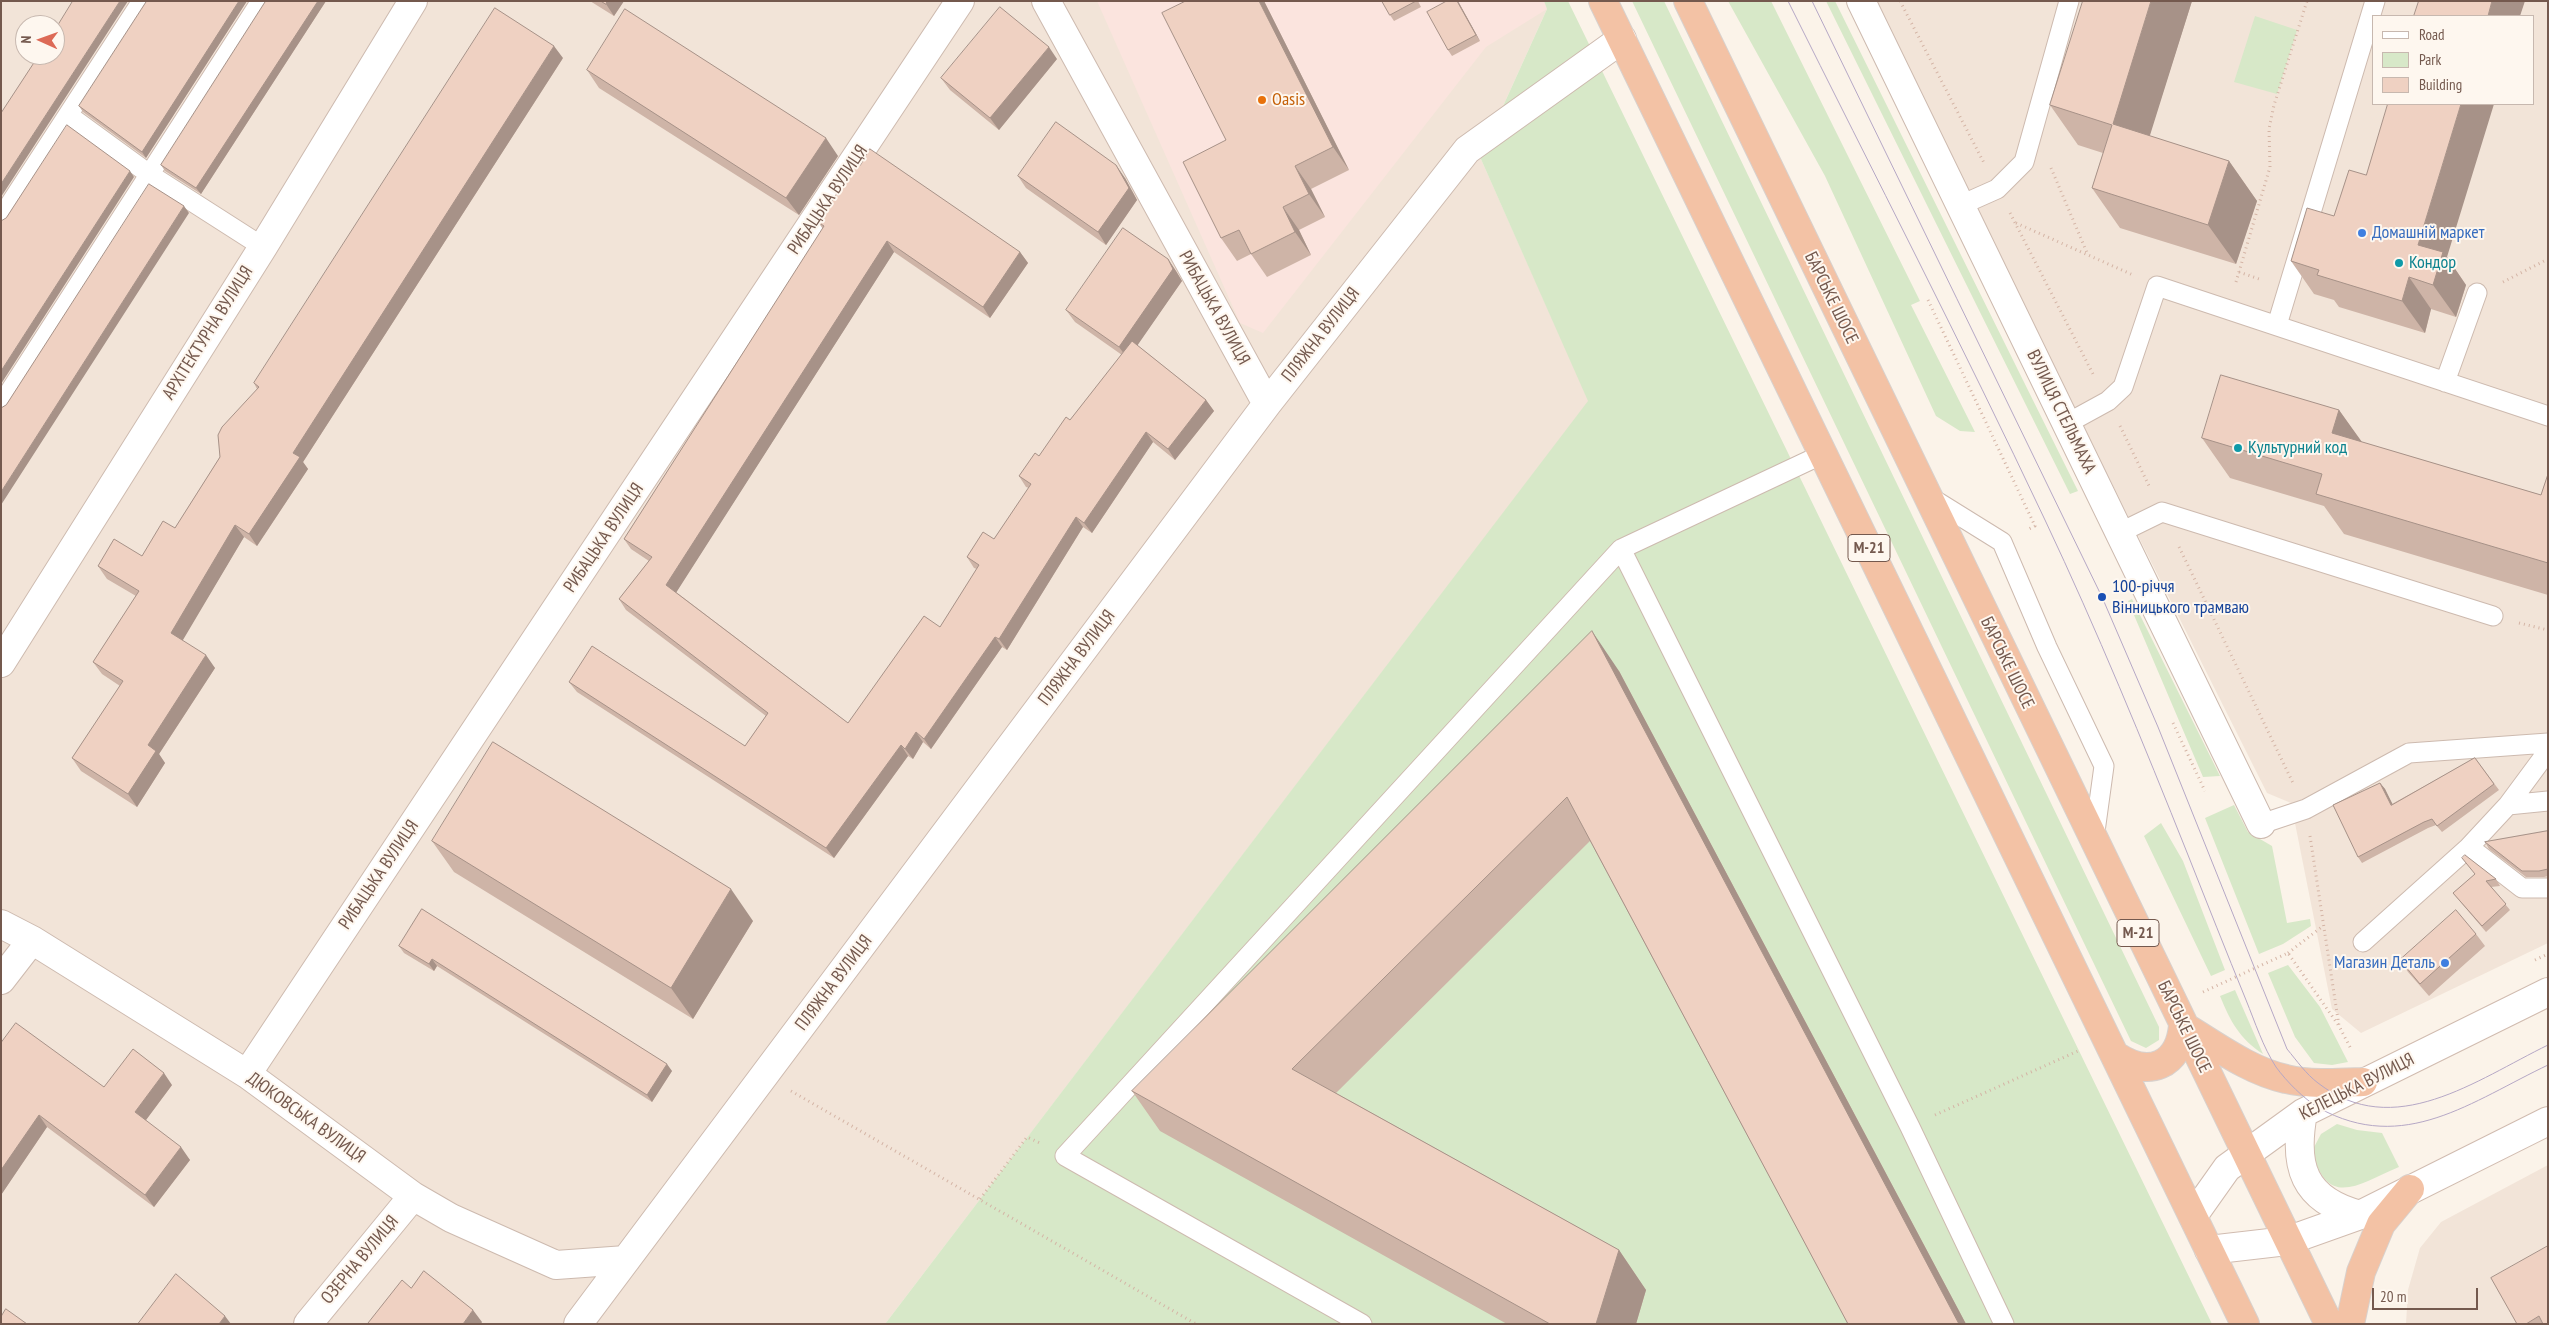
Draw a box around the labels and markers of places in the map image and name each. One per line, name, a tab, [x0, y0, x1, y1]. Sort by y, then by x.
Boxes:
place label: Oasis	[1272, 89, 1305, 111]
marker: Oasis	[1256, 94, 1268, 106]
place label: Домашній маркет	[2372, 222, 2484, 244]
marker: Домашній маркет	[2356, 227, 2368, 239]
place label: Кондор	[2409, 252, 2456, 274]
marker: Кондор	[2393, 257, 2405, 269]
place label: Культурний код	[2248, 437, 2347, 459]
marker: Культурний код	[2232, 442, 2244, 454]
place label: 100-річчя Вінницького трамваю	[2112, 576, 2249, 618]
marker: 100-річчя Вінницького трамваю	[2096, 591, 2108, 603]
place label: Магазин Деталь	[2334, 952, 2435, 974]
marker: Магазин Деталь	[2439, 957, 2451, 969]

